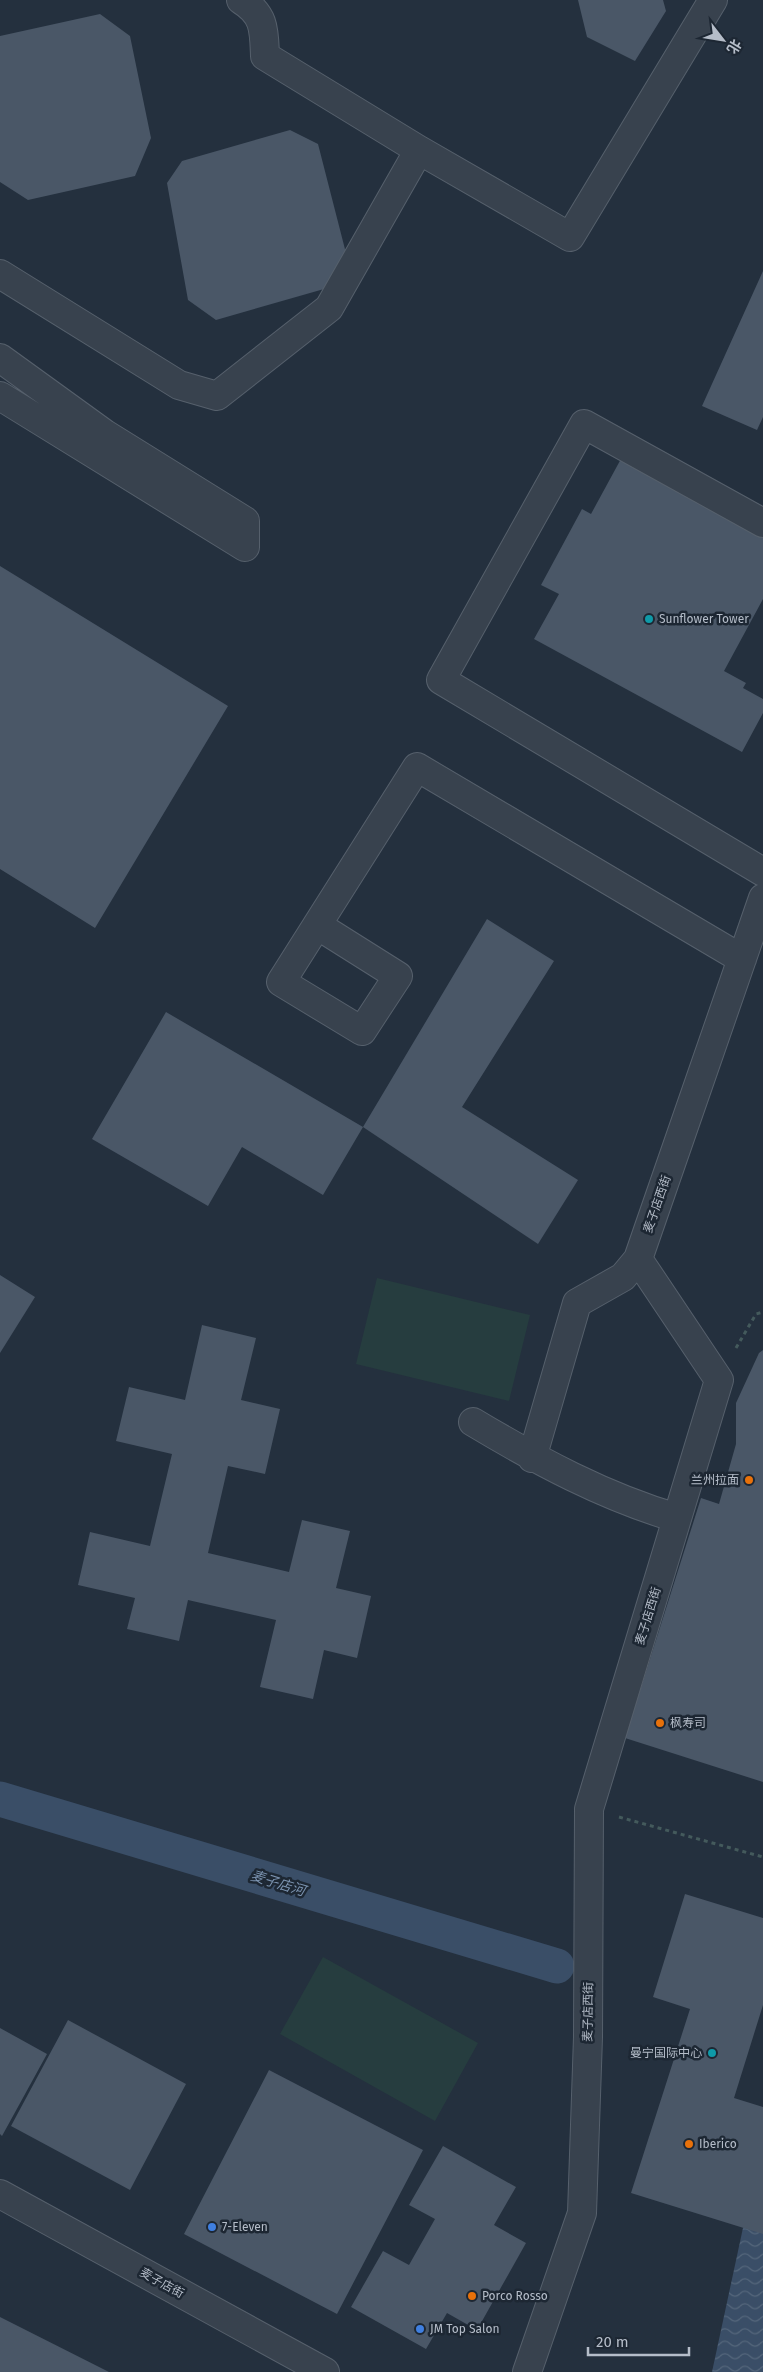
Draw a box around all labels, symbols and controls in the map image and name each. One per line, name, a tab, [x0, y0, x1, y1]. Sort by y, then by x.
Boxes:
north arrow	[698, 15, 748, 65]
text: 北	[723, 36, 745, 57]
place label: Sunflower Tower	[659, 612, 749, 626]
marker: Sunflower Tower	[643, 613, 655, 625]
street label: 麦子店西街	[641, 1173, 673, 1235]
place label: 兰州拉面	[691, 1473, 739, 1487]
marker: 兰州拉面	[743, 1474, 755, 1486]
street label: 麦子店西街	[633, 1585, 663, 1647]
place label: 枫寿司	[670, 1716, 706, 1730]
marker: 枫寿司	[654, 1717, 666, 1729]
water label: 麦子店河	[249, 1867, 310, 1901]
street label: 麦子店西街	[580, 1982, 596, 2042]
place label: 曼宁国际中心	[630, 2046, 702, 2060]
marker: 曼宁国际中心	[706, 2047, 718, 2059]
place label: Iberico	[699, 2137, 737, 2151]
marker: Iberico	[683, 2138, 695, 2150]
place label: 7-Eleven	[222, 2220, 268, 2234]
marker: 7-Eleven	[206, 2221, 218, 2233]
street label: 麦子店街	[138, 2265, 186, 2301]
place label: Porco Rosso	[482, 2289, 548, 2303]
marker: Porco Rosso	[466, 2290, 478, 2302]
place label: JM Top Salon	[430, 2322, 499, 2336]
marker: JM Top Salon	[414, 2323, 426, 2335]
scale bar	[588, 2324, 689, 2356]
text: 20 m	[596, 2333, 629, 2351]

